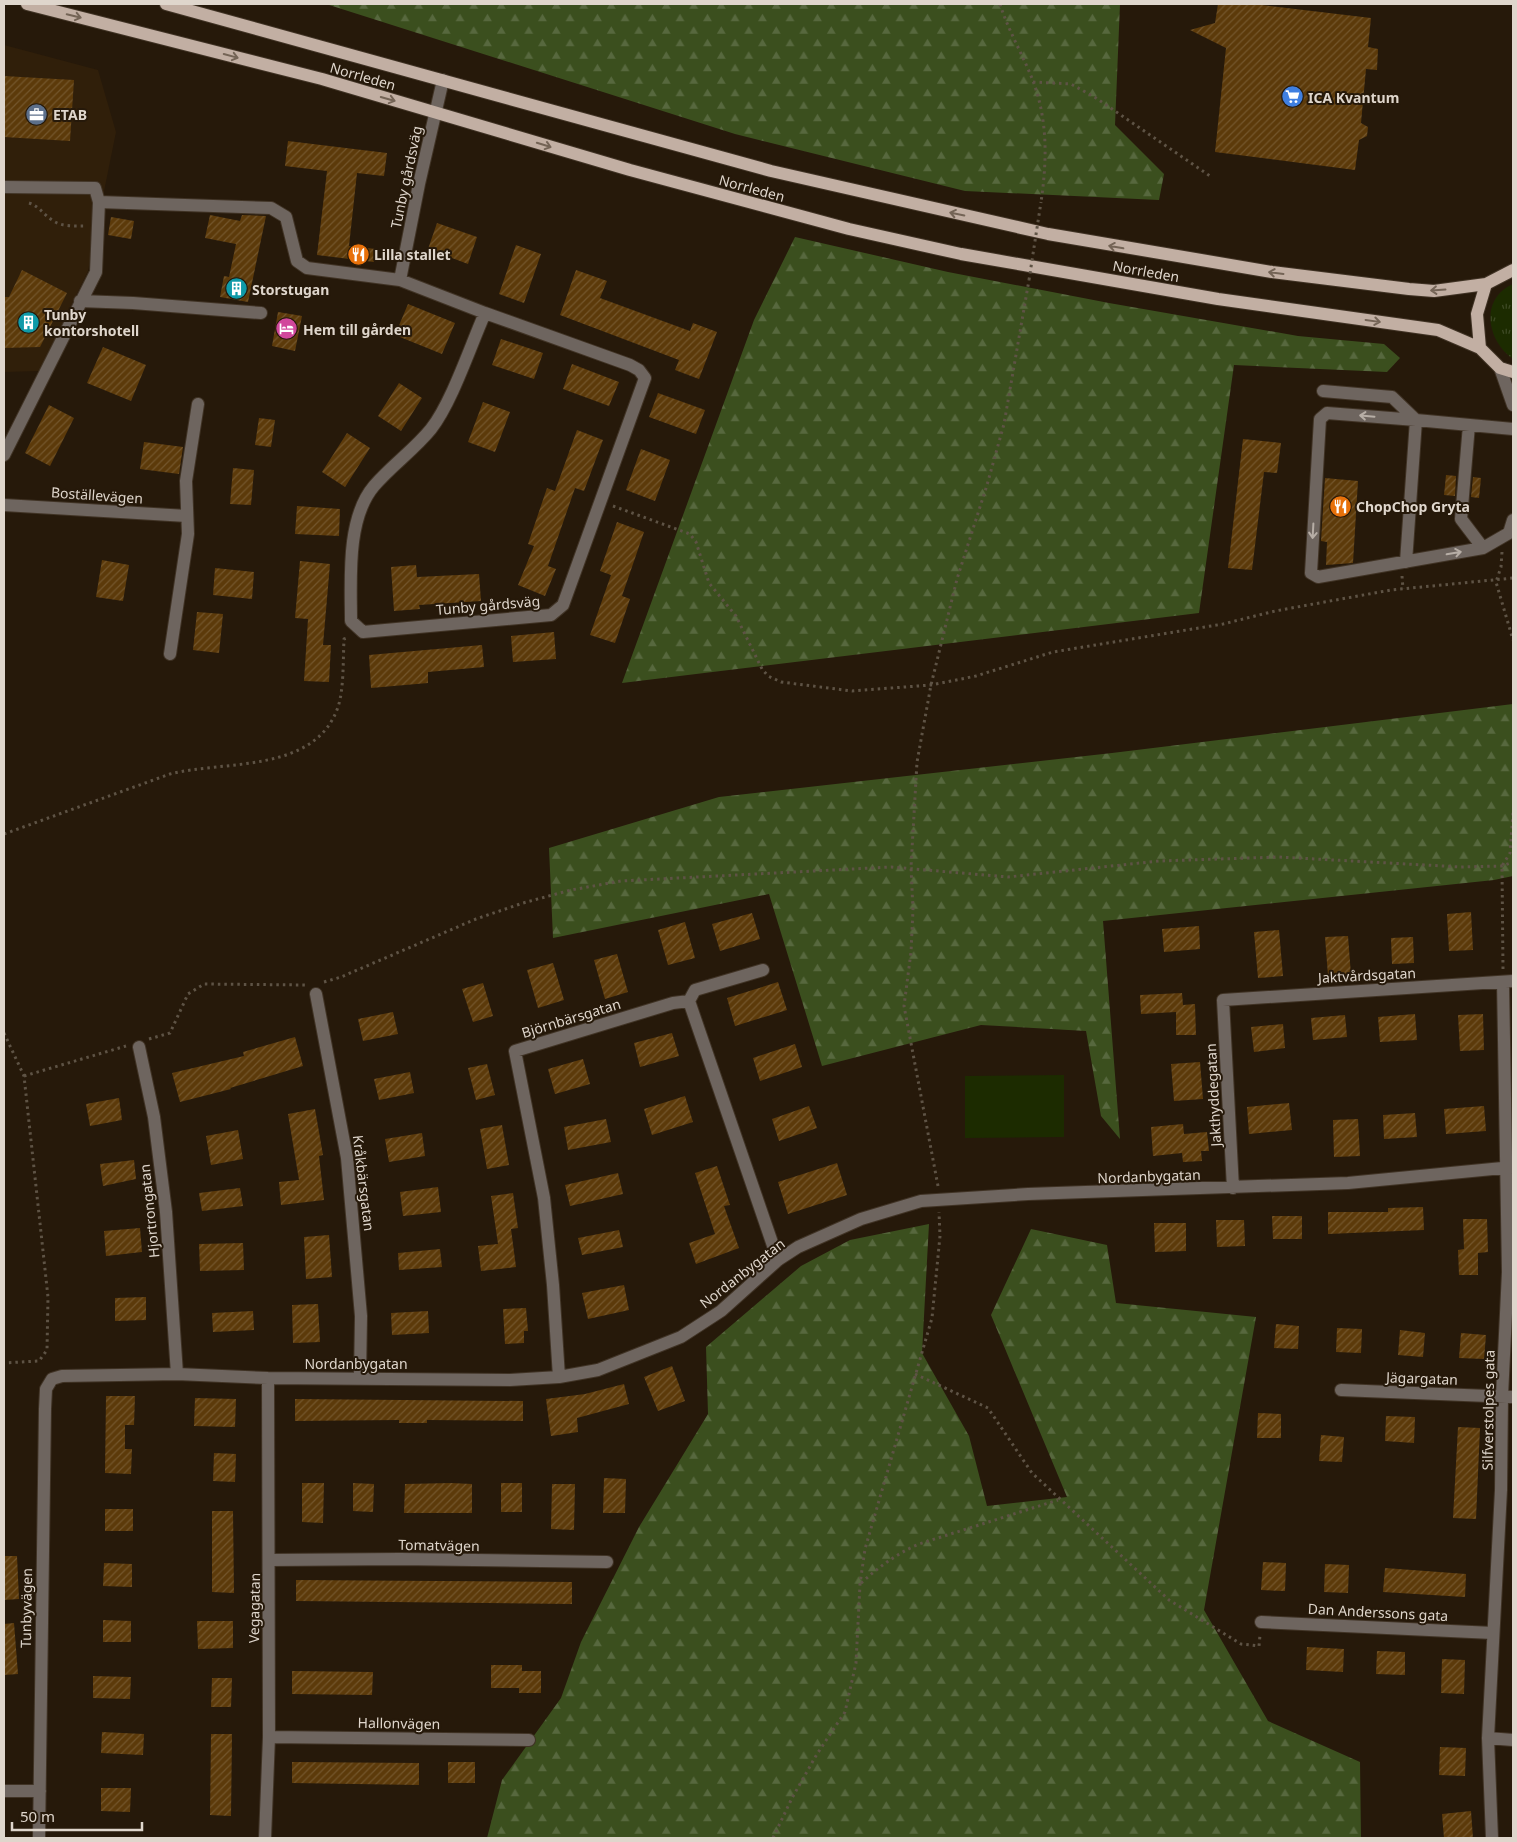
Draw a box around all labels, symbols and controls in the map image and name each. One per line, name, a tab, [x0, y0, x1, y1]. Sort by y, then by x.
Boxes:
one-way arrow	[65, 11, 81, 21]
one-way arrow	[223, 51, 239, 61]
street label: Norrleden	[328, 58, 398, 94]
supermarket icon: ICA Kvantum	[1280, 85, 1304, 109]
place label: ICA Kvantum	[1308, 88, 1399, 107]
one-way arrow	[380, 94, 396, 104]
office icon: ETAB	[25, 102, 49, 126]
place label: ETAB	[53, 105, 87, 124]
street label: Tunby gårdsväg	[386, 124, 426, 230]
one-way arrow	[535, 140, 551, 150]
street label: Norrleden	[717, 170, 787, 206]
one-way arrow	[949, 209, 965, 219]
one-way arrow	[1109, 241, 1125, 251]
restaurant icon: Lilla stallet	[346, 242, 370, 266]
place label: Lilla stallet	[374, 245, 451, 264]
street label: Norrleden	[1111, 256, 1181, 286]
one-way arrow	[1269, 268, 1285, 278]
building icon: Storstugan	[224, 277, 248, 301]
place label: Storstugan	[252, 280, 329, 299]
one-way arrow	[1430, 285, 1446, 295]
place label: Tunby kontorshotell	[44, 305, 139, 340]
building icon: Tunby kontorshotell	[16, 310, 40, 334]
one-way arrow	[1364, 316, 1380, 326]
hotel icon: Hem till gården	[275, 317, 299, 341]
place label: Hem till gården	[303, 320, 411, 339]
one-way arrow	[1360, 411, 1376, 421]
street label: Boställevägen	[50, 482, 144, 508]
restaurant icon: ChopChop Gryta	[1328, 494, 1352, 518]
place label: ChopChop Gryta	[1356, 497, 1470, 516]
one-way arrow	[1309, 523, 1318, 539]
one-way arrow	[1445, 548, 1461, 558]
street label: Tunby gårdsväg	[435, 591, 541, 619]
street label: Jaktvårdsgatan	[1316, 963, 1416, 987]
street label: Björnbärsgatan	[519, 994, 623, 1042]
street label: Jakthyddegatan	[1201, 1043, 1225, 1149]
street label: Kråkbärsgatan	[349, 1134, 379, 1232]
street label: Hjortrongatan	[135, 1163, 163, 1259]
street label: Nordanbygatan	[1097, 1165, 1201, 1187]
street label: Nordanbygatan	[695, 1234, 789, 1312]
street label: Silfverstolpes gata	[1477, 1350, 1499, 1470]
street label: Nordanbygatan	[304, 1354, 408, 1373]
street label: Jägargatan	[1384, 1367, 1458, 1389]
street label: Tomatvägen	[398, 1535, 480, 1555]
street label: Tunbyvägen	[16, 1568, 36, 1648]
street label: Vegagatan	[244, 1573, 264, 1643]
street label: Dan Anderssons gata	[1307, 1599, 1449, 1625]
street label: Hallonvägen	[357, 1713, 441, 1733]
scale bar	[12, 1800, 142, 1832]
text: 50 m	[20, 1806, 55, 1826]

